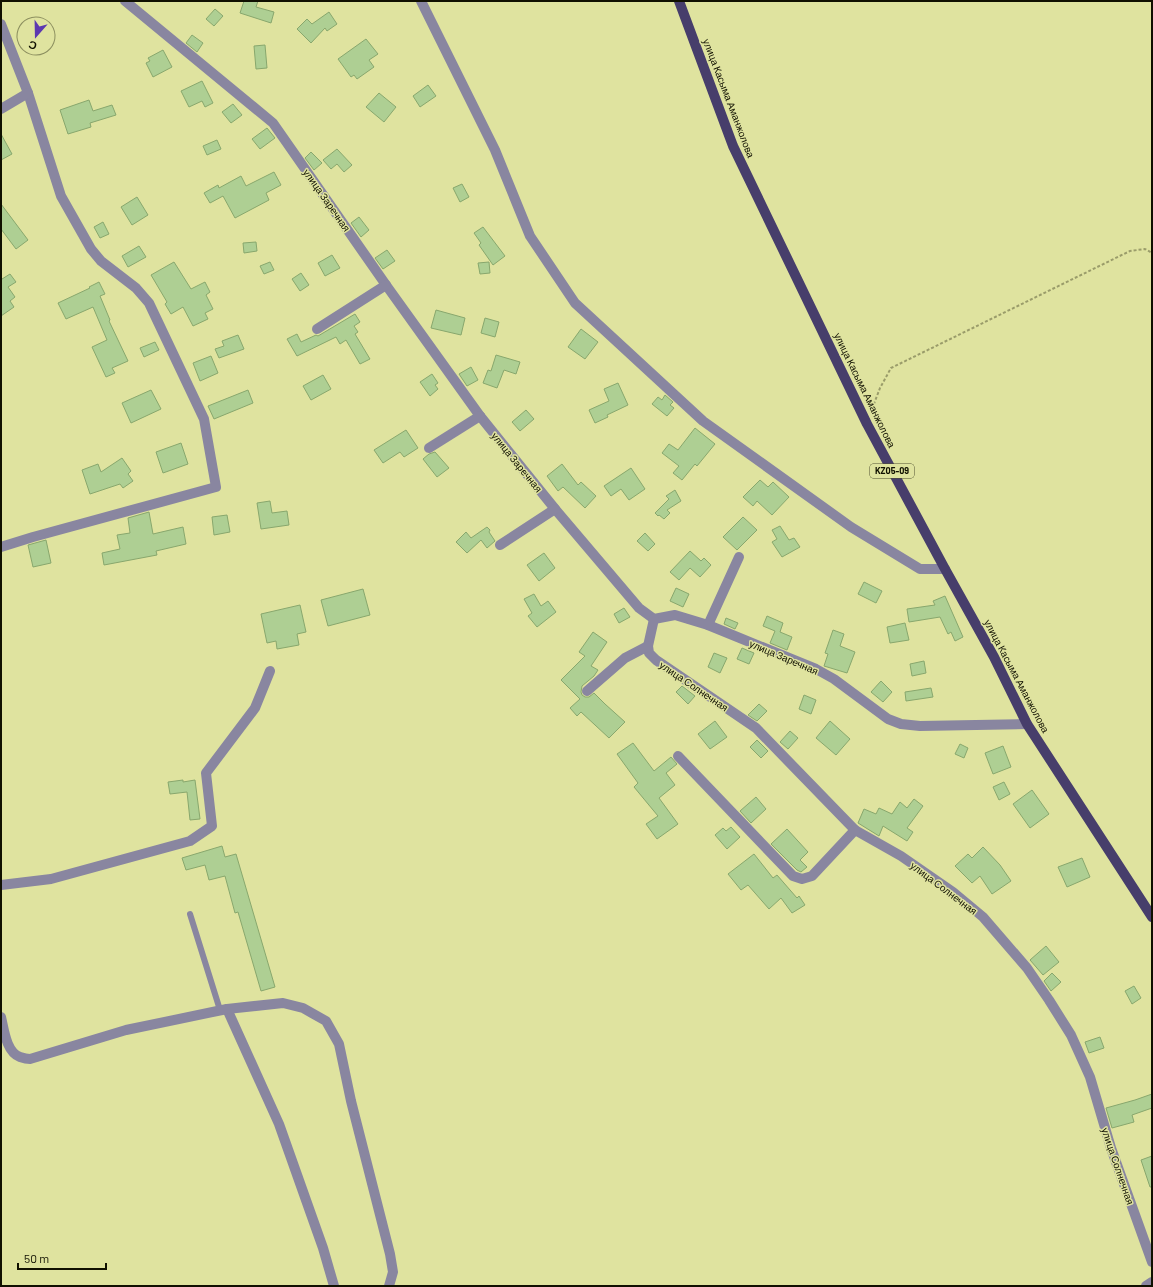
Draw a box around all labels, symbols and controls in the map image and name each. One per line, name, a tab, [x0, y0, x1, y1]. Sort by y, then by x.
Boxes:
north arrow	[16, 16, 56, 56]
street label: улица Касыма Аманжолова	[701, 37, 757, 160]
text: С	[26, 38, 38, 53]
street label: улица Заречная	[301, 166, 353, 234]
street label: улица Касыма Аманжолова	[832, 331, 898, 450]
street label: улица Заречная	[489, 430, 545, 494]
road number: KZ05-09	[870, 464, 914, 478]
street label: улица Касыма Аманжолова	[982, 617, 1052, 735]
street label: улица Заречная	[748, 637, 820, 677]
street label: улица Солнечная	[657, 659, 731, 713]
street label: улица Солнечная	[908, 859, 980, 917]
street label: улица Солнечная	[1099, 1126, 1137, 1206]
scale bar	[18, 1245, 106, 1271]
text: 50 m	[24, 1251, 49, 1265]

